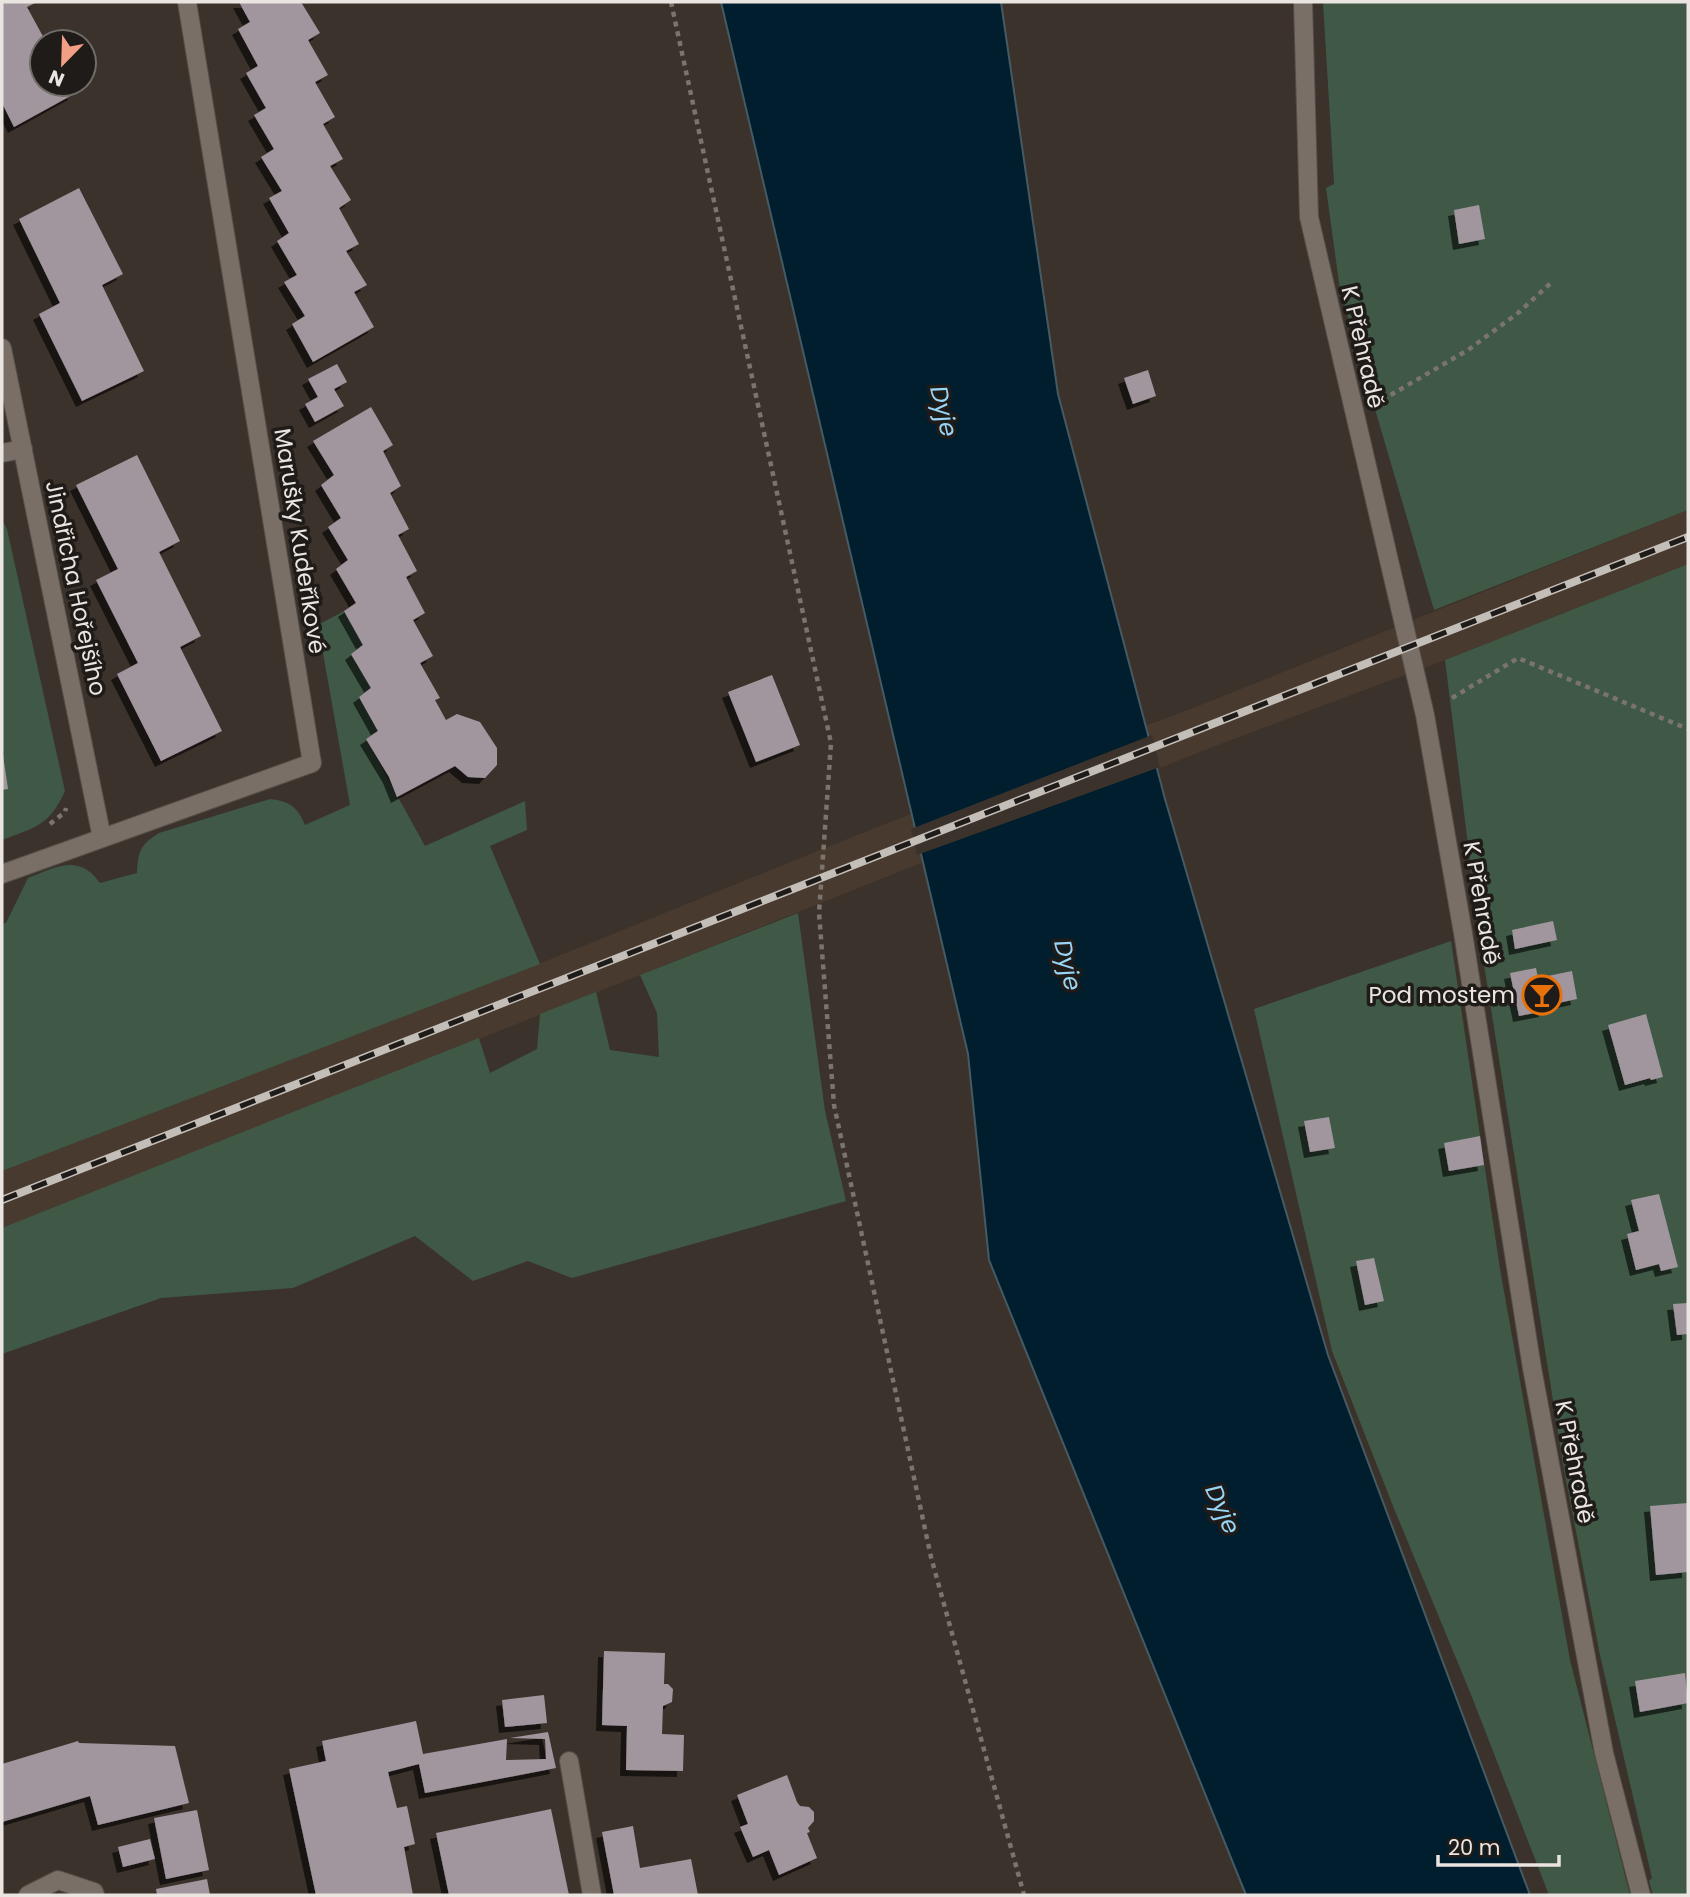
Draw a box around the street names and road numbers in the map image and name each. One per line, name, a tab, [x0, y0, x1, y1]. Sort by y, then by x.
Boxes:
street label: K Přehradě	[1333, 283, 1393, 411]
street label: Marušky Kudeříkové	[266, 426, 334, 656]
street label: Jindřicha Hořejšího	[38, 478, 114, 698]
street label: K Přehradě	[1455, 839, 1509, 967]
street label: K Přehradě	[1547, 1398, 1603, 1526]

